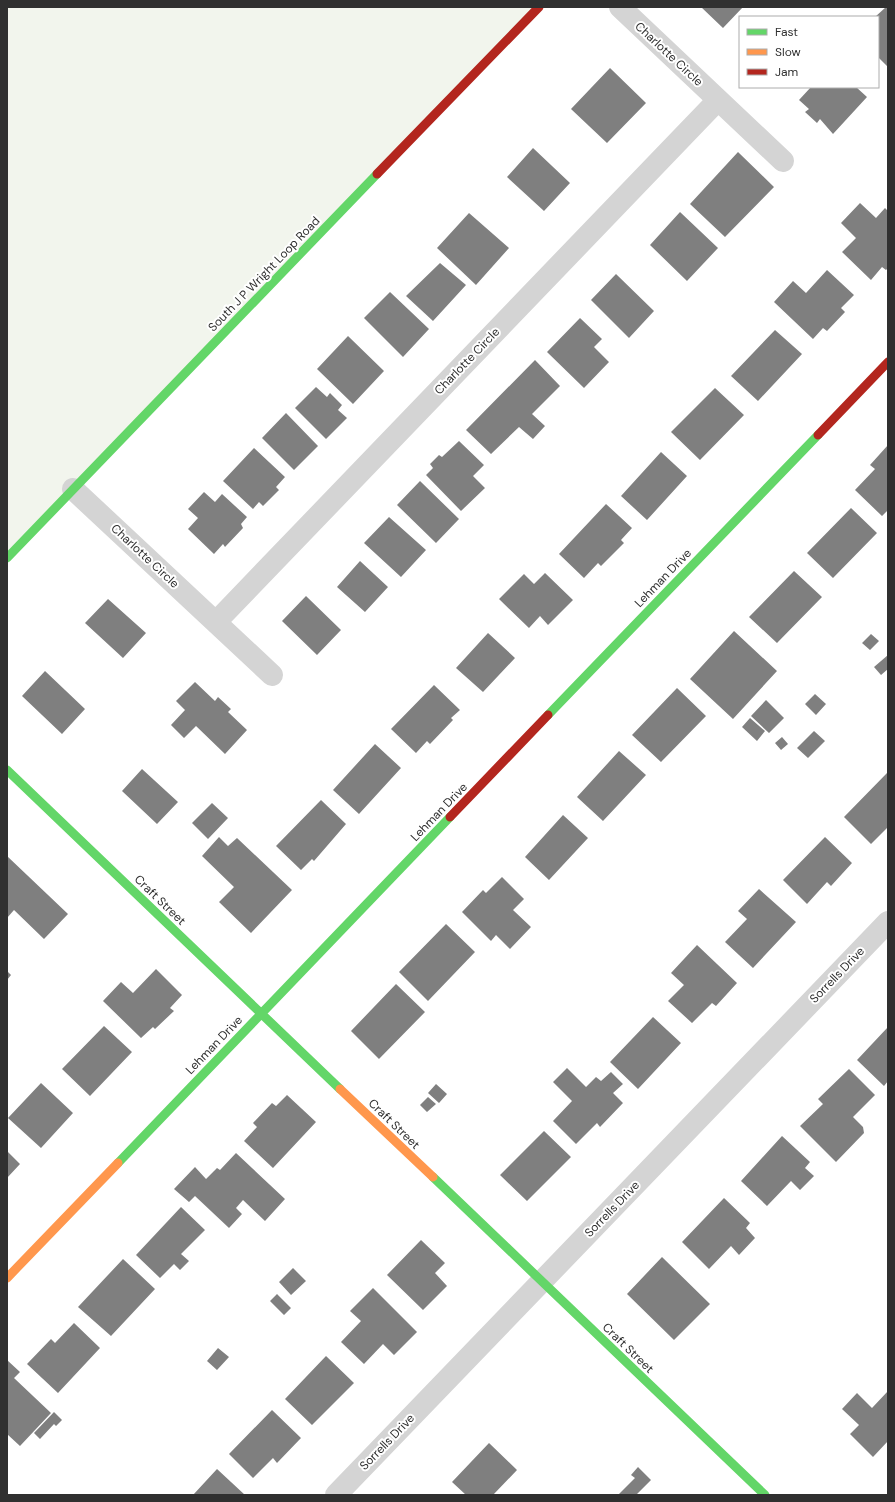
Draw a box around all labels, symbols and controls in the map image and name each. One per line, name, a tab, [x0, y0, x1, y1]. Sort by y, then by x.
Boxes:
legend	[739, 16, 879, 88]
street label: Charlotte Circle	[632, 18, 707, 90]
text: Fast	[775, 24, 798, 40]
text: Slow	[775, 44, 801, 60]
text: Jam	[775, 64, 798, 80]
street label: South J P Wright Loop Road	[205, 213, 323, 335]
street label: Charlotte Circle	[431, 324, 503, 398]
street label: Charlotte Circle	[108, 520, 183, 592]
street label: Lehman Drive	[631, 545, 695, 611]
street label: Lehman Drive	[407, 779, 471, 845]
street label: Craft Street	[131, 871, 189, 929]
street label: Sorrells Drive	[806, 943, 868, 1007]
street label: Lehman Drive	[182, 1012, 246, 1078]
street label: Craft Street	[365, 1095, 423, 1153]
street label: Sorrells Drive	[581, 1177, 643, 1241]
street label: Craft Street	[599, 1319, 657, 1377]
street label: Sorrells Drive	[356, 1410, 418, 1474]

